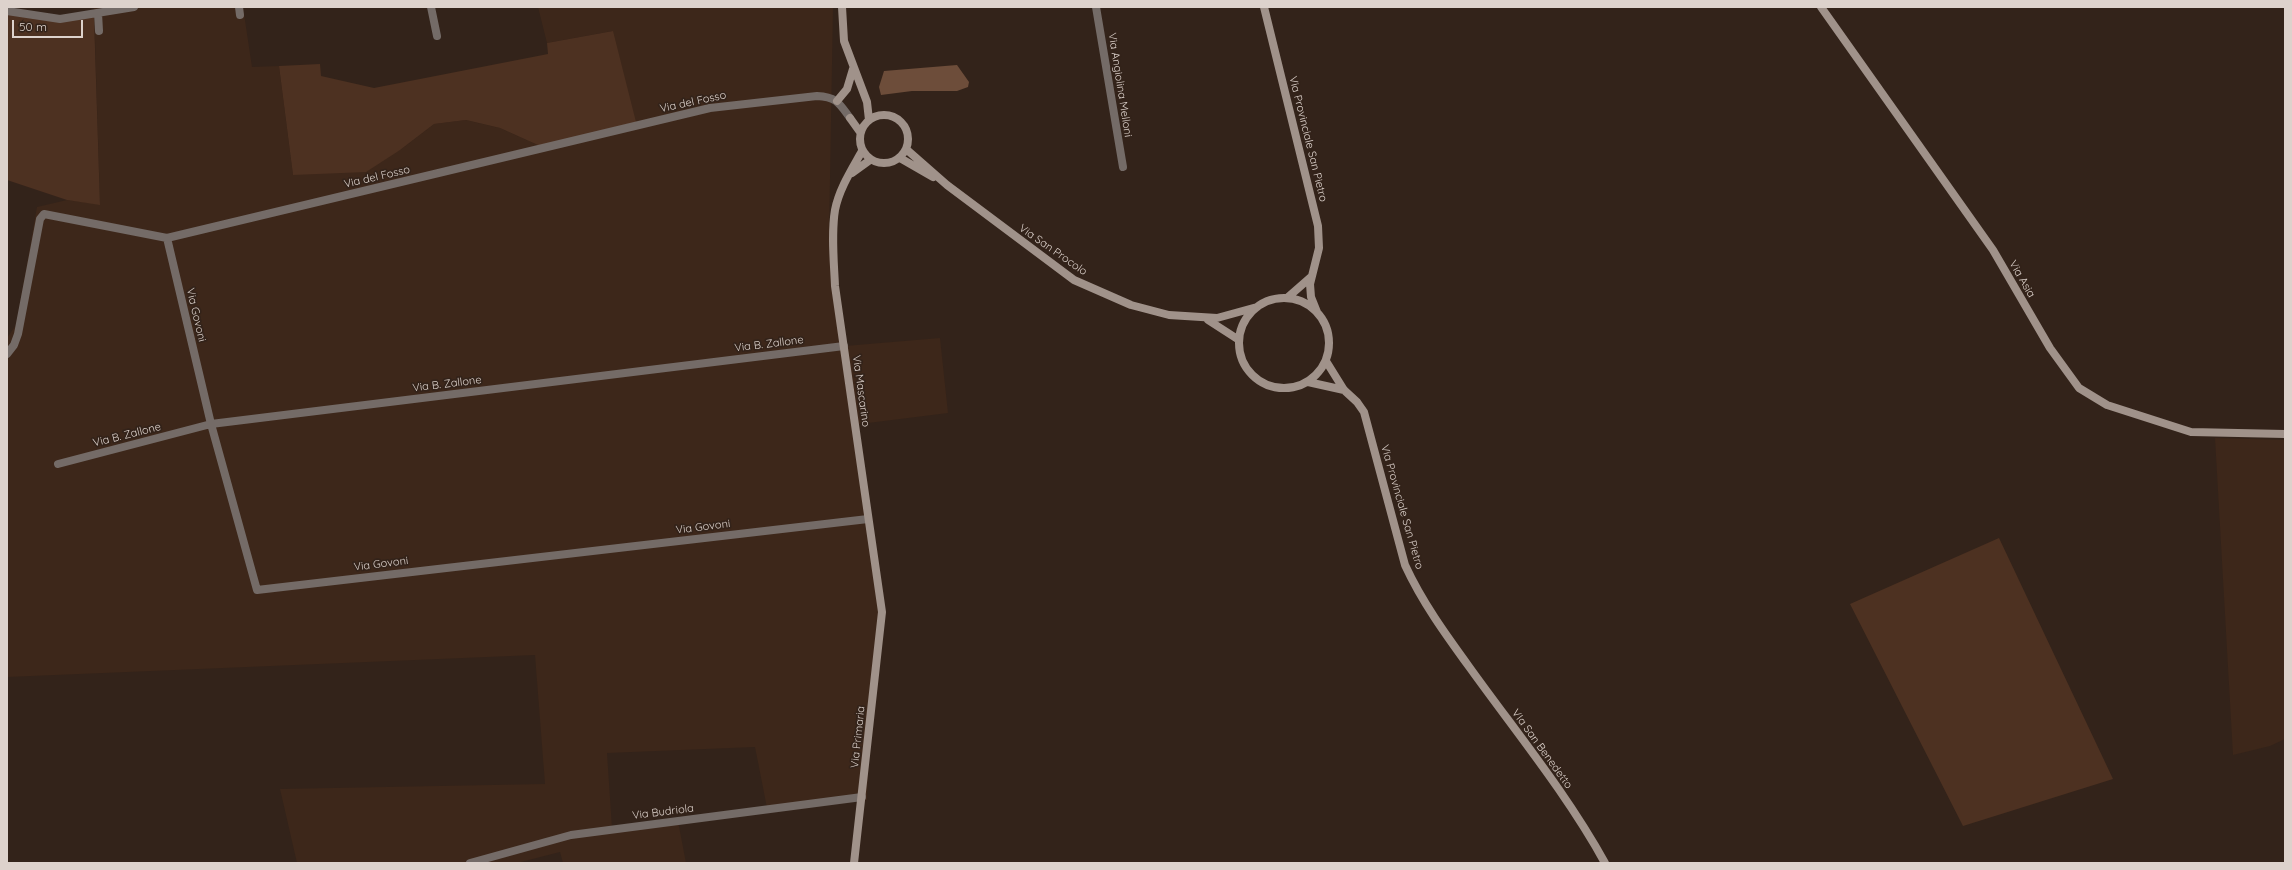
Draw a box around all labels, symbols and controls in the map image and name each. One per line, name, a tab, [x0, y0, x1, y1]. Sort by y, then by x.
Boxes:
scale bar	[14, 12, 85, 38]
text: 50 m	[19, 19, 47, 34]
street label: Via Angiolina Melloni	[1105, 32, 1135, 138]
street label: Via Provinciale San Pietro	[1286, 75, 1330, 203]
street label: Via del Fosso	[659, 89, 727, 115]
street label: Via del Fosso	[343, 163, 411, 191]
street label: Via San Procolo	[1016, 222, 1090, 278]
street label: Via Asia	[2006, 258, 2038, 300]
street label: Via Govoni	[183, 287, 209, 343]
street label: Via B. Zallone	[734, 333, 804, 355]
street label: Via Mascarino	[849, 354, 873, 428]
street label: Via B. Zallone	[412, 373, 482, 395]
street label: Via B. Zallone	[92, 420, 162, 450]
street label: Via Provinciale San Pietro	[1378, 443, 1426, 571]
street label: Via Govoni	[675, 517, 731, 537]
street label: Via Govoni	[353, 554, 409, 574]
street label: Via Primaria	[848, 705, 868, 769]
street label: VIa San Benedetto	[1509, 707, 1575, 791]
street label: Via Budriola	[631, 802, 695, 822]

